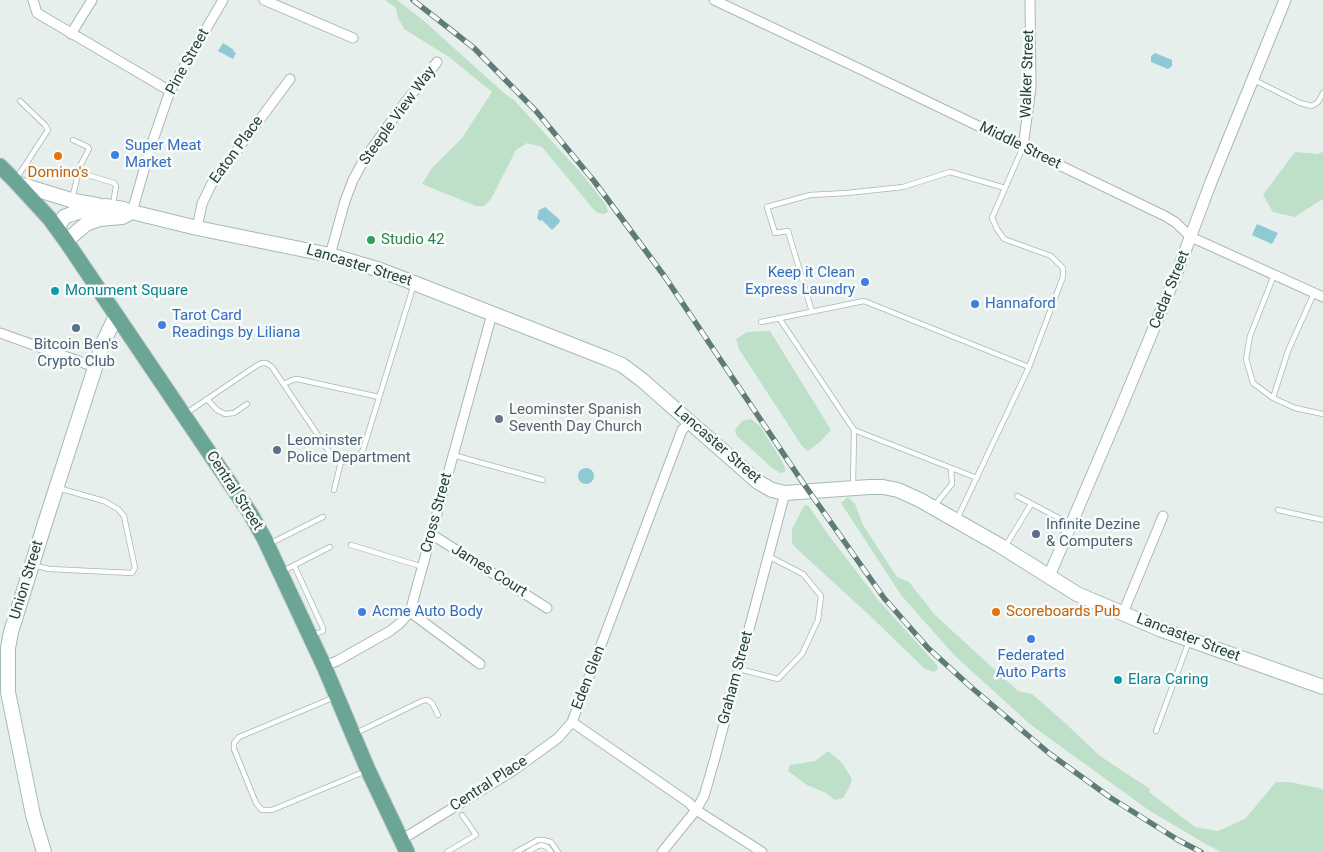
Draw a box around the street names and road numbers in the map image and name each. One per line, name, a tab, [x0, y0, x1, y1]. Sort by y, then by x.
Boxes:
street label: Pine Street	[163, 26, 213, 98]
street label: Walker Street	[1017, 29, 1039, 119]
street label: Steeple View Way	[356, 63, 440, 169]
street label: Eaton Place	[206, 113, 268, 187]
street label: Middle Street	[976, 119, 1064, 173]
street label: Lancaster Street	[304, 241, 414, 291]
street label: Cedar Street	[1146, 248, 1194, 332]
street label: Lancaster Street	[670, 402, 764, 488]
street label: Central Street	[202, 448, 266, 534]
street label: Cross Street	[418, 471, 456, 555]
street label: Union Street	[6, 538, 48, 622]
street label: James Court	[448, 541, 530, 601]
street label: Lancaster Street	[1134, 610, 1242, 666]
street label: Graham Street	[715, 629, 757, 727]
street label: Eden Glen	[569, 644, 609, 712]
street label: Central Place	[447, 752, 531, 816]

